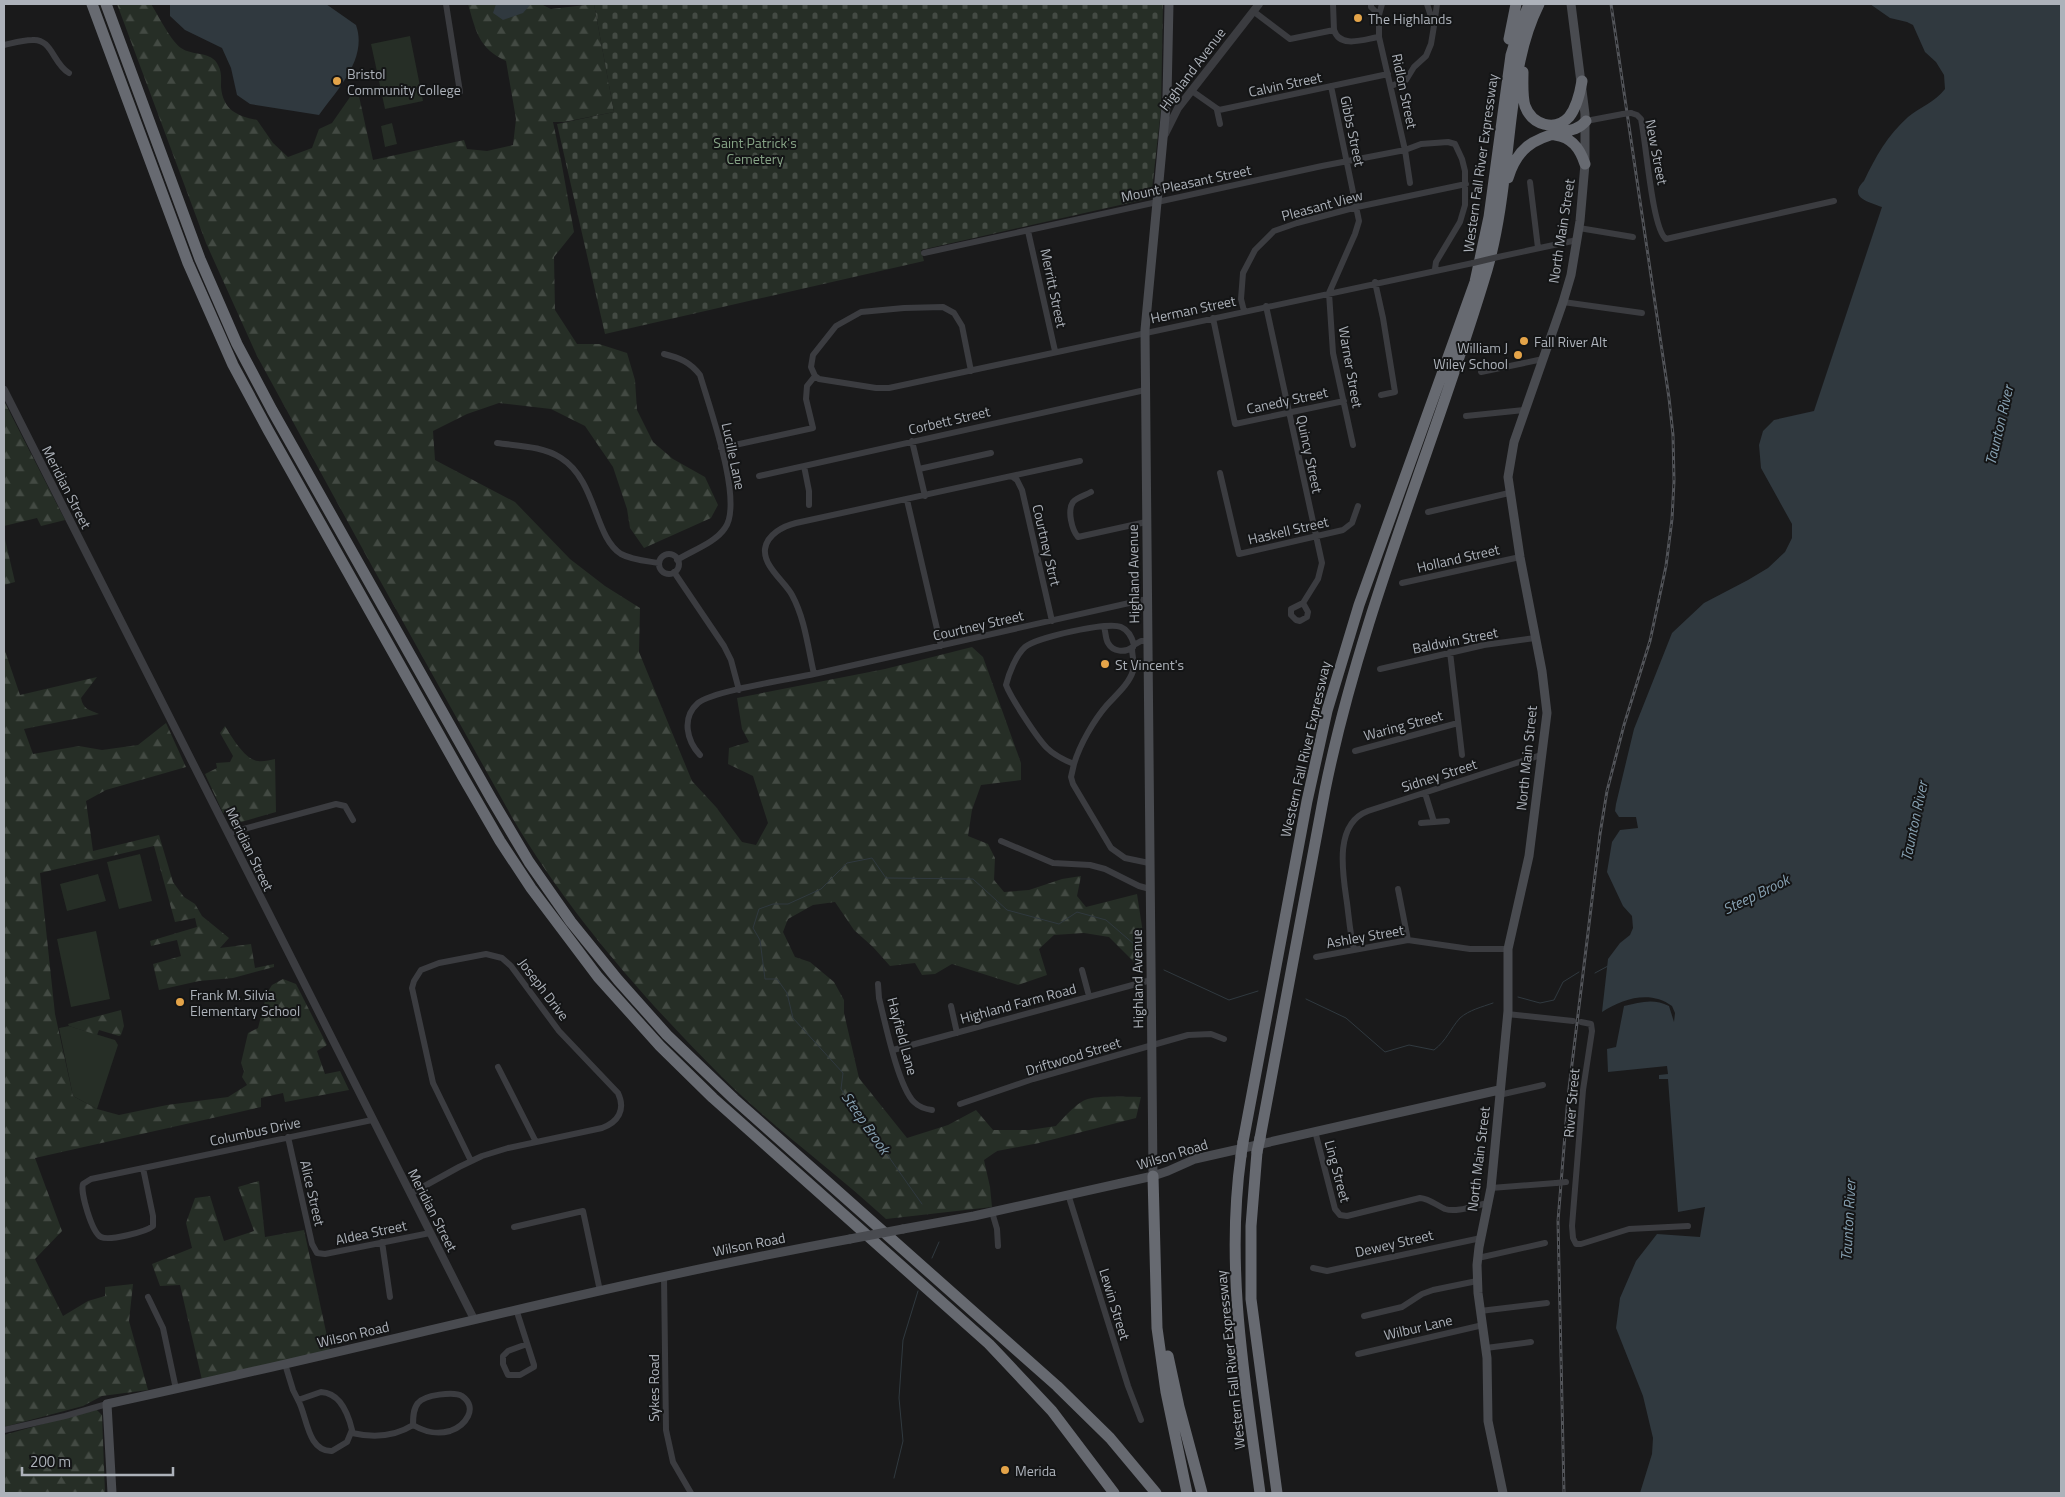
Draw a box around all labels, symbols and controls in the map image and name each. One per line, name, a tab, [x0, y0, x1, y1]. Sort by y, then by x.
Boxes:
place label: The Highlands	[1368, 8, 1452, 29]
marker: The Highlands	[1352, 12, 1364, 24]
street label: Highland Avenue	[1154, 23, 1230, 115]
street label: Ridlon Street	[1387, 51, 1423, 131]
place label: Bristol Community College	[347, 63, 461, 100]
street label: Calvin Street	[1246, 66, 1324, 102]
street label: Western Fall River Expressway	[1457, 72, 1503, 254]
marker: Bristol Community College	[331, 75, 343, 87]
street label: Gibbs Street	[1335, 94, 1371, 169]
street label: New Street	[1640, 117, 1674, 187]
park label: Saint Patrick's Cemetery	[713, 132, 797, 169]
street label: Mount Pleasant Street	[1119, 159, 1253, 207]
street label: North Main Street	[1542, 177, 1580, 285]
street label: Pleasant View	[1279, 184, 1365, 226]
street label: Merritt Street	[1035, 246, 1073, 330]
street label: Herman Street	[1148, 290, 1238, 328]
street label: Warner Street	[1333, 324, 1369, 410]
place label: Fall River Alt	[1534, 331, 1607, 352]
marker: Fall River Alt	[1518, 335, 1530, 347]
place label: William J Wiley School	[1433, 337, 1508, 374]
marker: William J Wiley School	[1512, 349, 1524, 361]
street label: Canedy Street	[1244, 381, 1330, 419]
water label: Taunton River	[1979, 381, 2020, 467]
street label: Corbett Street	[906, 400, 992, 440]
street label: Quincy Street	[1291, 413, 1329, 495]
street label: Lucille Lane	[717, 420, 751, 492]
street label: Meridian Street	[37, 442, 97, 532]
street label: Courtney Strrt	[1027, 502, 1067, 588]
street label: Haskell Street	[1246, 511, 1330, 549]
street label: Highland Avenue	[1122, 524, 1144, 624]
street label: Holland Street	[1415, 538, 1502, 578]
street label: Courtney Street	[931, 604, 1025, 646]
street label: Baldwin Street	[1410, 621, 1500, 659]
place label: St Vincent's	[1115, 654, 1184, 675]
marker: St Vincent's	[1099, 658, 1111, 670]
street label: Western Fall River Expressway	[1274, 659, 1336, 839]
street label: Waring Street	[1361, 704, 1445, 746]
street label: North Main Street	[1510, 704, 1542, 812]
street label: Sidney Street	[1398, 753, 1480, 797]
water label: Taunton River	[1894, 777, 1934, 863]
street label: Meridian Street	[221, 804, 279, 894]
water label: Steep Brook	[1719, 867, 1795, 920]
street label: Ashley Street	[1325, 919, 1406, 953]
street label: Highland Avenue	[1126, 929, 1148, 1029]
street label: Joseph Drive	[513, 953, 575, 1025]
street label: Highland Farm Road	[958, 977, 1078, 1029]
place label: Frank M. Silvia Elementary School	[190, 984, 300, 1021]
street label: Hayfield Lane	[883, 995, 923, 1077]
marker: Frank M. Silvia Elementary School	[174, 996, 186, 1008]
street label: Driftwood Street	[1023, 1032, 1123, 1080]
street label: River Street	[1558, 1067, 1584, 1138]
water label: Steep Brook	[836, 1087, 897, 1161]
street label: North Main Street	[1461, 1105, 1495, 1213]
street label: Columbus Drive	[208, 1111, 302, 1151]
street label: Wilson Road	[1134, 1133, 1210, 1175]
street label: Ling Street	[1320, 1138, 1356, 1205]
street label: Alice Street	[295, 1158, 331, 1228]
street label: Meridian Street	[403, 1165, 463, 1255]
water label: Taunton River	[1834, 1177, 1862, 1261]
street label: Aldea Street	[333, 1214, 409, 1250]
street label: Dewey Street	[1353, 1224, 1435, 1262]
street label: Wilson Road	[711, 1227, 787, 1261]
street label: Lewin Street	[1094, 1266, 1136, 1343]
street label: Western Fall River Expressway	[1210, 1269, 1250, 1451]
street label: Wilbur Lane	[1382, 1309, 1454, 1345]
street label: Wilson Road	[315, 1316, 391, 1352]
street label: Sykes Road	[643, 1354, 664, 1422]
scale bar	[22, 1444, 174, 1476]
text: 200 m	[30, 1450, 71, 1473]
place label: Merida	[1015, 1460, 1056, 1481]
marker: Merida	[999, 1464, 1011, 1476]

